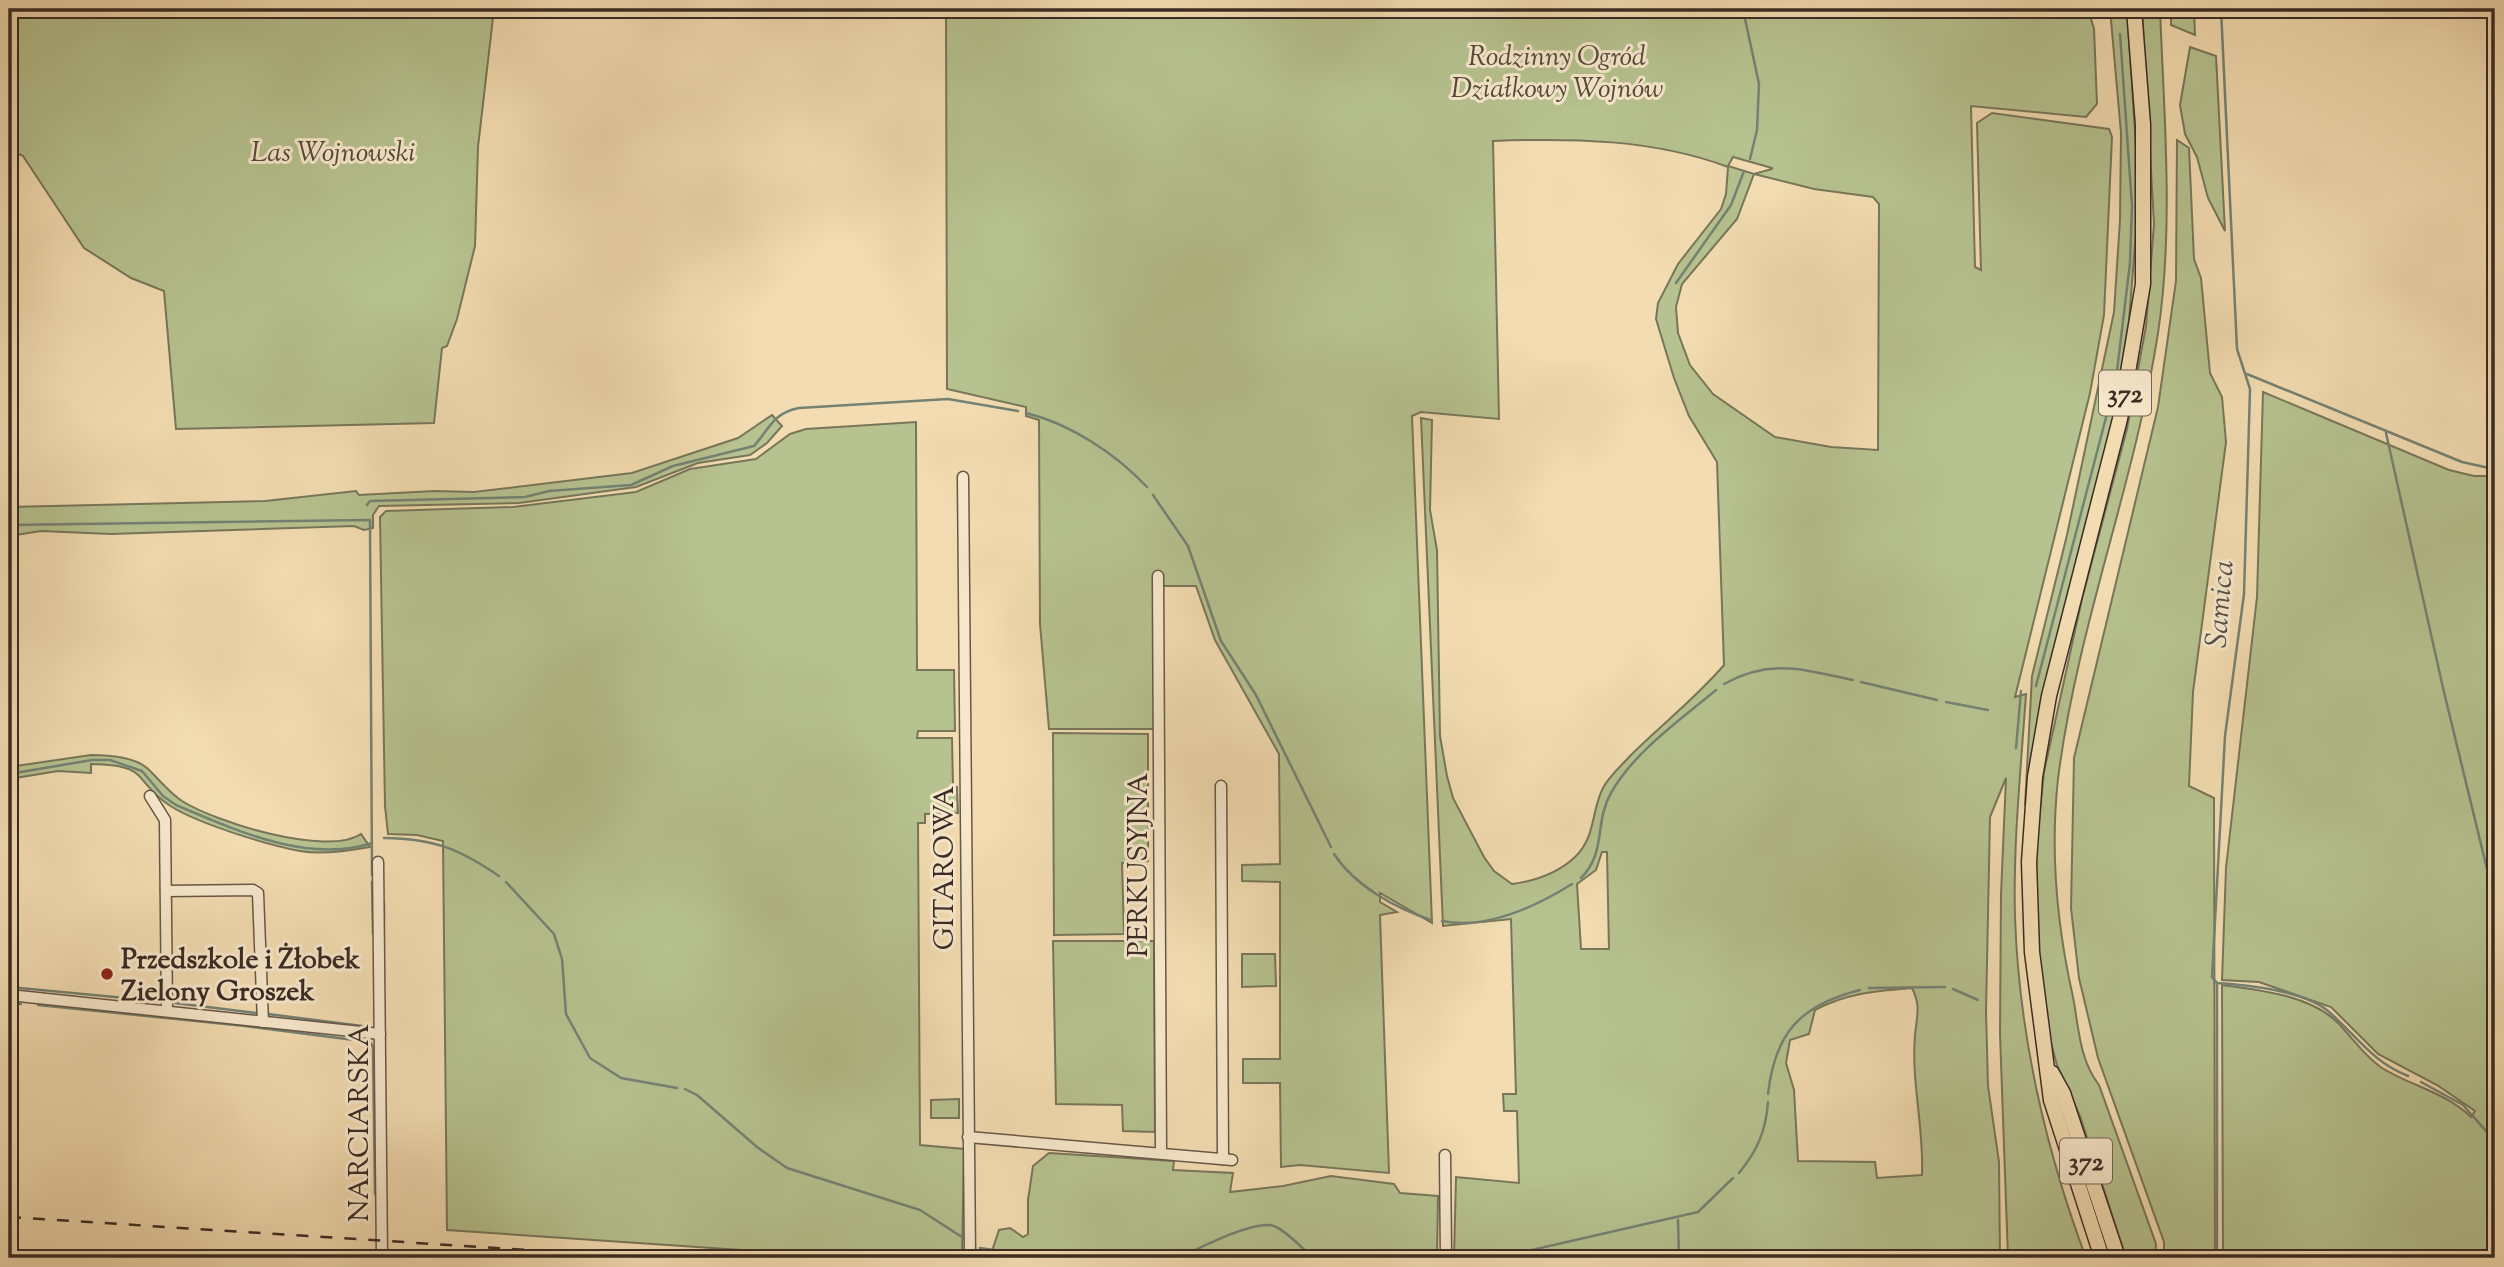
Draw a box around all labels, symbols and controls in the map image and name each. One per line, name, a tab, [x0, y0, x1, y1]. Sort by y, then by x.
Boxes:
park label: Rodzinny Ogród Działkowy Wojnów	[1451, 38, 1663, 110]
park label: Las Wojnowski	[251, 134, 415, 174]
road number: 372	[2099, 370, 2151, 416]
water label: Samica	[2196, 559, 2247, 650]
street label: PERKUSYJNA	[1120, 773, 1160, 957]
street label: GITAROWA	[926, 785, 966, 950]
place label: Przedszkole i Żłobek Zielony Groszek	[121, 941, 361, 1013]
marker: Przedszkole i Żłobek Zielony Groszek	[99, 966, 115, 982]
street label: NARCIARSKA	[341, 1024, 381, 1222]
road number: 372	[2060, 1138, 2112, 1184]

